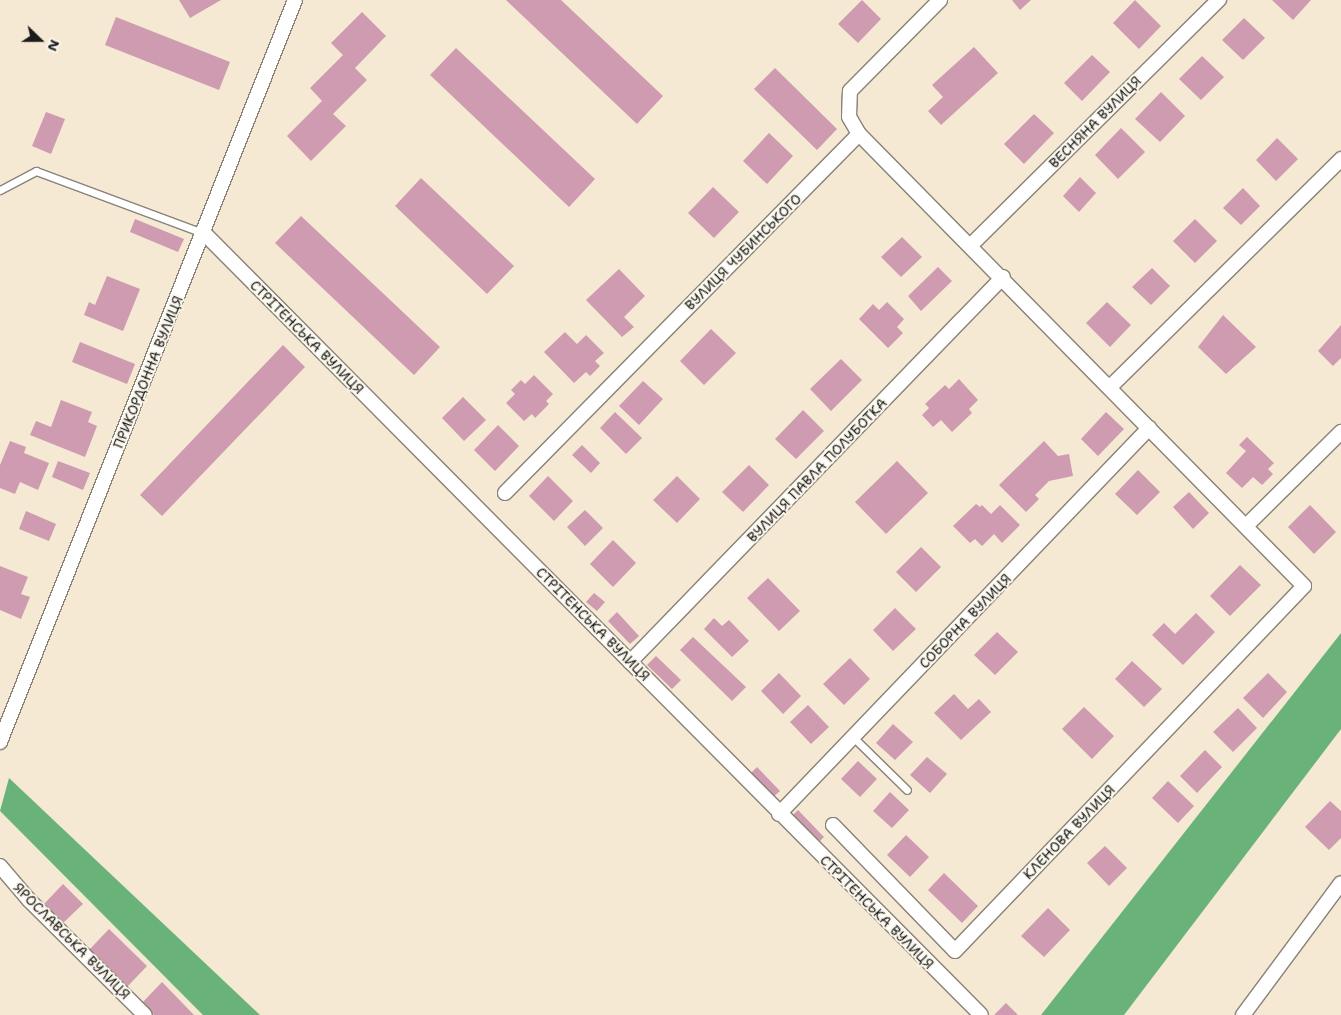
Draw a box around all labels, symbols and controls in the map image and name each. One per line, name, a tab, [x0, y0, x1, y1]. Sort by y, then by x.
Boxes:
north arrow	[15, 15, 65, 65]
text: N	[43, 37, 64, 54]
street label: ВЕСНЯНА ВУЛИЦЯ	[1045, 72, 1145, 172]
street label: ВУЛИЦЯ ЧУБИНСЬКОГО	[681, 190, 805, 314]
street label: СТРІТЕНСЬКА ВУЛИЦЯ	[247, 277, 367, 397]
street label: ПРИКОРДОННА ВУЛИЦЯ	[110, 293, 186, 451]
street label: ВУЛИЦЯ ПАВЛА ПОЛУБОТКА	[744, 394, 890, 546]
street label: СТРІТЕНСЬКА ВУЛИЦЯ	[533, 564, 653, 684]
street label: СОБОРНА ВУЛИЦЯ	[916, 570, 1014, 672]
street label: КЛЕНОВА ВУЛИЦЯ	[1020, 781, 1118, 883]
street label: СТРІТЕНСЬКА ВУЛИЦЯ	[817, 852, 937, 972]
street label: ЯРОСЛАВСЬКА ВУЛИЦЯ	[10, 879, 134, 1003]

